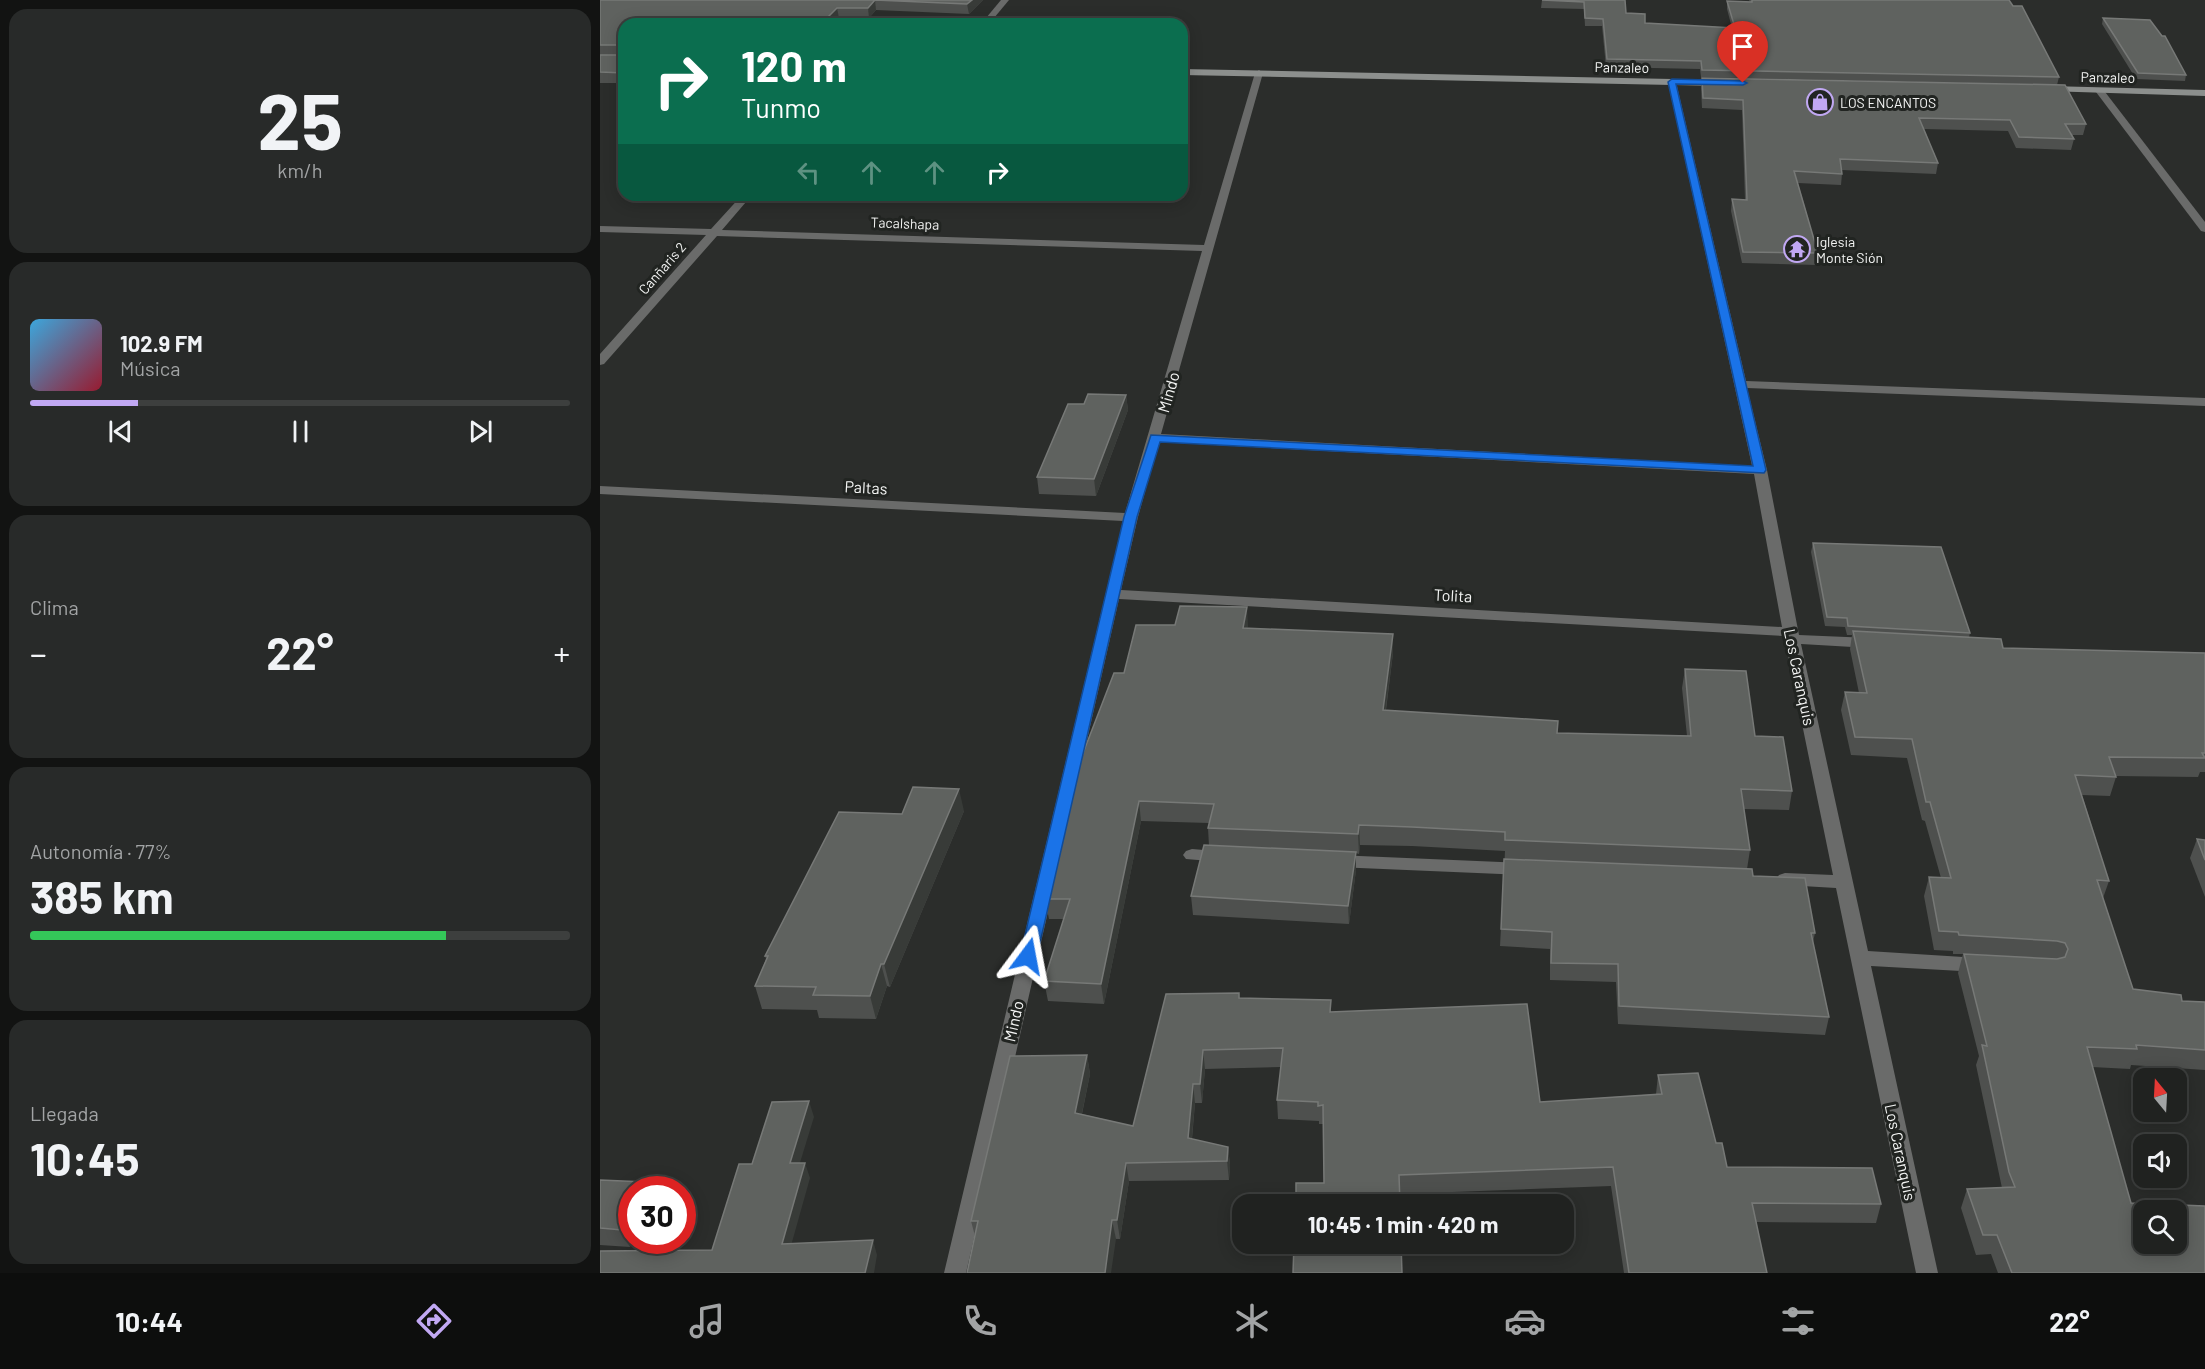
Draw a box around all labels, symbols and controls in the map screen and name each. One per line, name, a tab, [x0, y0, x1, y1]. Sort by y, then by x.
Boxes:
pin	[1717, 21, 1768, 83]
icon: arrive	[1726, 30, 1759, 63]
text: 120 m	[741, 40, 847, 90]
icon: right	[642, 42, 720, 120]
street label: Panzaleo	[1595, 58, 1649, 76]
street label: Panzaleo	[2081, 68, 2135, 86]
text: 25	[257, 72, 343, 166]
shop icon: LOS ENCANTOS	[1805, 87, 1835, 117]
text: Tunmo	[741, 91, 821, 123]
place label: LOS ENCANTOS	[1840, 94, 1936, 111]
icon: left	[792, 156, 825, 189]
icon: ahead	[855, 156, 888, 189]
icon: ahead	[918, 156, 951, 189]
icon: right	[981, 156, 1014, 189]
text: km/h	[277, 158, 323, 182]
street label: Tacalshapa	[870, 213, 940, 233]
place label: Iglesia Monte Sión	[1816, 233, 1883, 266]
temple icon: Iglesia Monte Sión	[1782, 234, 1812, 264]
street label: Canñaris 2	[635, 238, 689, 298]
text: 102.9 FM	[120, 330, 203, 356]
text: Música	[120, 356, 180, 380]
street label: Mindo	[1153, 369, 1183, 415]
icon: previous	[104, 415, 137, 448]
icon: pause	[284, 415, 317, 448]
icon: next	[464, 415, 497, 448]
street label: Paltas	[844, 476, 888, 498]
street label: Tolita	[1433, 585, 1473, 605]
text: Clima	[30, 595, 79, 619]
text: 22°	[266, 625, 334, 679]
street label: Los Caranquis	[1780, 627, 1820, 727]
text: −	[30, 633, 47, 673]
text: +	[553, 633, 570, 673]
text: Autonomía · 77%	[30, 839, 171, 863]
text: 385 km	[30, 869, 173, 923]
position arrow	[996, 924, 1060, 988]
street label: Mindo	[999, 999, 1027, 1043]
north arrow	[2133, 1068, 2187, 1122]
map controls	[2133, 1068, 2187, 1254]
text: Llegada	[30, 1101, 99, 1125]
street label: Los Caranquis	[1881, 1102, 1921, 1202]
text: 10:45	[30, 1131, 139, 1185]
button: sound	[2133, 1134, 2187, 1188]
speed limit sign: 30	[618, 1176, 696, 1254]
button: search	[2133, 1200, 2187, 1254]
text: 10:45 · 1 min · 420 m	[1308, 1211, 1498, 1237]
icon: directions	[413, 1300, 455, 1342]
icon: music	[686, 1300, 728, 1342]
icon: phone	[959, 1300, 1001, 1342]
icon: climate	[1231, 1300, 1273, 1342]
icon: car	[1504, 1300, 1546, 1342]
icon: filters	[1777, 1300, 1819, 1342]
text: 10:44	[115, 1305, 183, 1337]
text: 22°	[2049, 1305, 2090, 1337]

